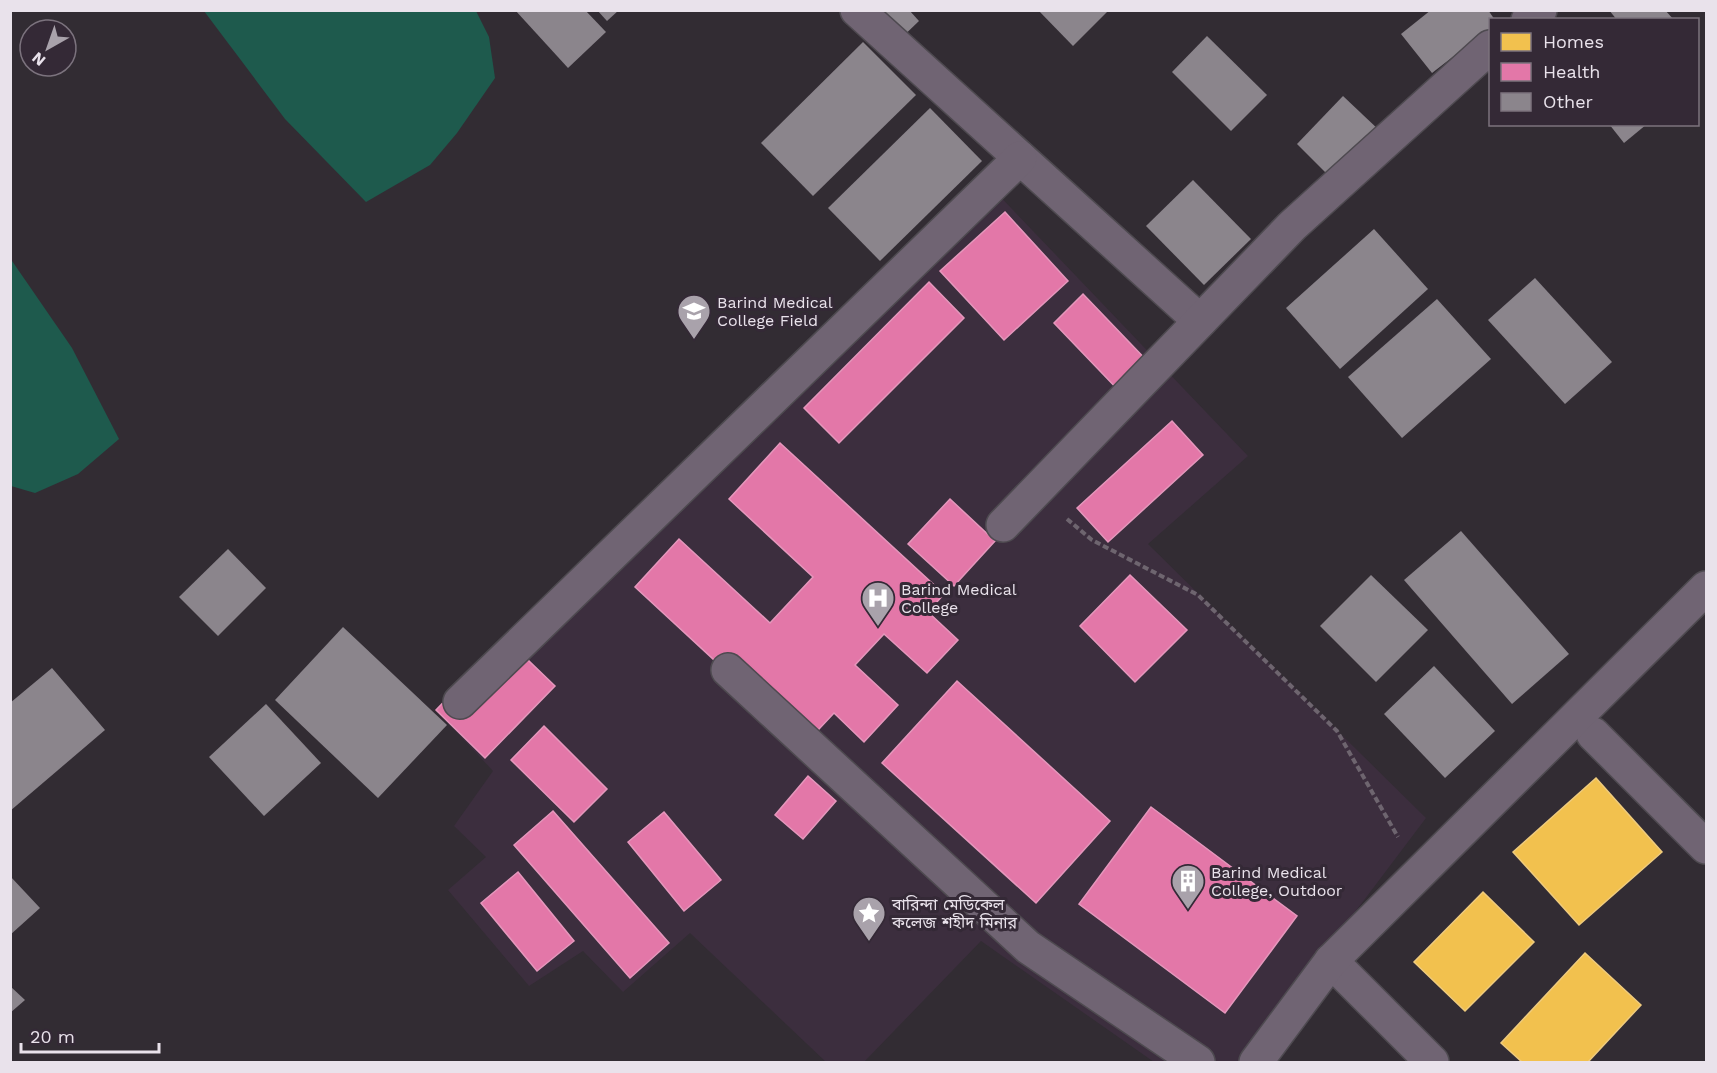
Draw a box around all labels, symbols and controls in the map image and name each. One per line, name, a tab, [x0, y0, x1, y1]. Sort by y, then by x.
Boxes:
north arrow	[18, 18, 78, 78]
legend	[1489, 18, 1699, 126]
text: Homes	[1543, 31, 1604, 52]
text: N	[28, 48, 49, 70]
text: Health	[1543, 61, 1600, 82]
text: Other	[1543, 91, 1593, 112]
school or university icon: Barind Medical College Field	[676, 293, 712, 340]
place label: Barind Medical College Field	[717, 293, 833, 330]
hospital icon: Barind Medical College	[860, 580, 896, 627]
place label: Barind Medical College	[901, 580, 1017, 617]
building icon: Barind Medical College, Outdoor	[1170, 863, 1206, 910]
place label: Barind Medical College, Outdoor	[1211, 863, 1343, 900]
place icon: বারিন্দা মেডিকেল কলেজ শহীদ মিনার	[851, 895, 887, 942]
place label: বারিন্দা মেডিকেল কলেজ শহীদ মিনার	[891, 895, 1018, 932]
scale bar	[21, 1016, 159, 1054]
text: 20 m	[30, 1026, 75, 1047]

